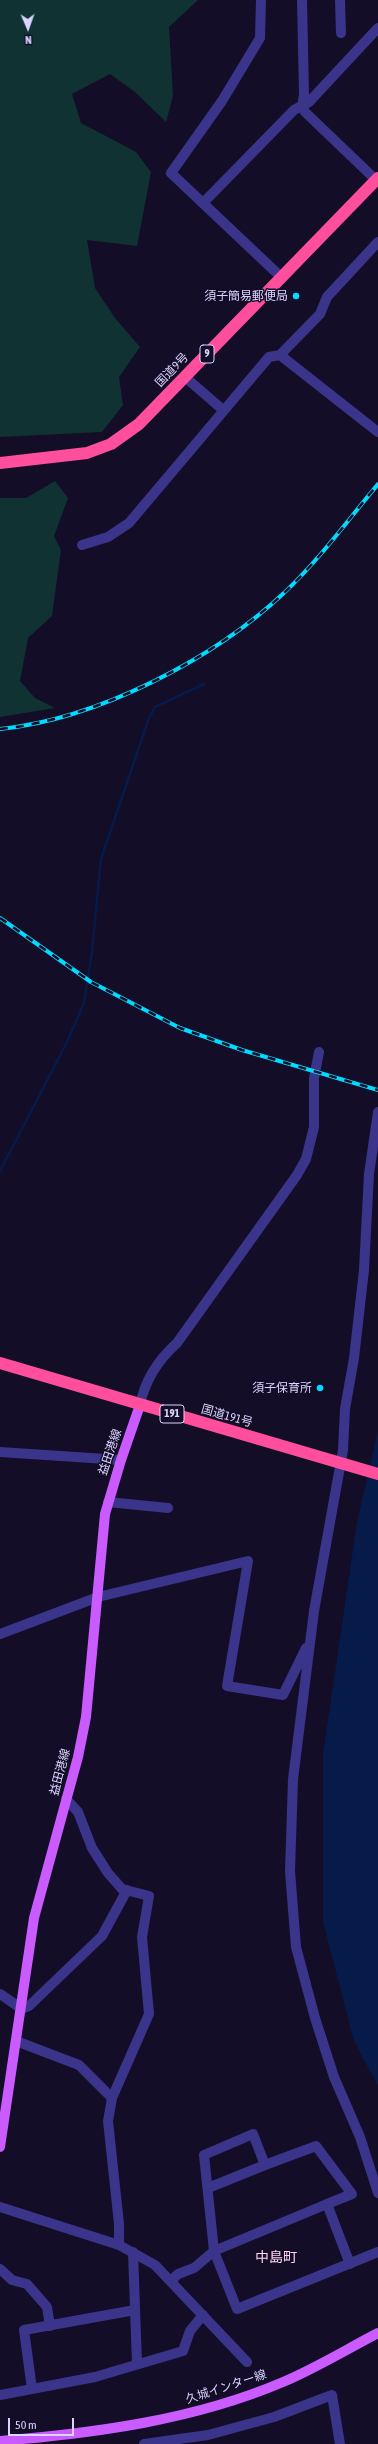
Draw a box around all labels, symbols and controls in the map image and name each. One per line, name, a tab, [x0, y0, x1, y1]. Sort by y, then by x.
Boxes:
north arrow	[8, 8, 48, 48]
text: N	[25, 34, 32, 46]
place label: 須子簡易郵便局	[204, 289, 288, 303]
marker: 須子簡易郵便局	[291, 291, 301, 301]
road number: 9	[200, 345, 214, 363]
street label: 国道9号	[152, 350, 192, 390]
place label: 須子保育所	[252, 1381, 312, 1395]
marker: 須子保育所	[315, 1383, 325, 1393]
street label: 国道191号	[200, 1402, 254, 1430]
road number: 191	[160, 1405, 184, 1423]
street label: 益田港線	[95, 1427, 125, 1477]
street label: 益田港線	[47, 1747, 73, 1797]
district label: 中島町	[255, 2250, 297, 2266]
street label: 久城インター線	[184, 2367, 268, 2407]
scale bar	[10, 2410, 76, 2436]
text: 50 m	[15, 2418, 37, 2432]

